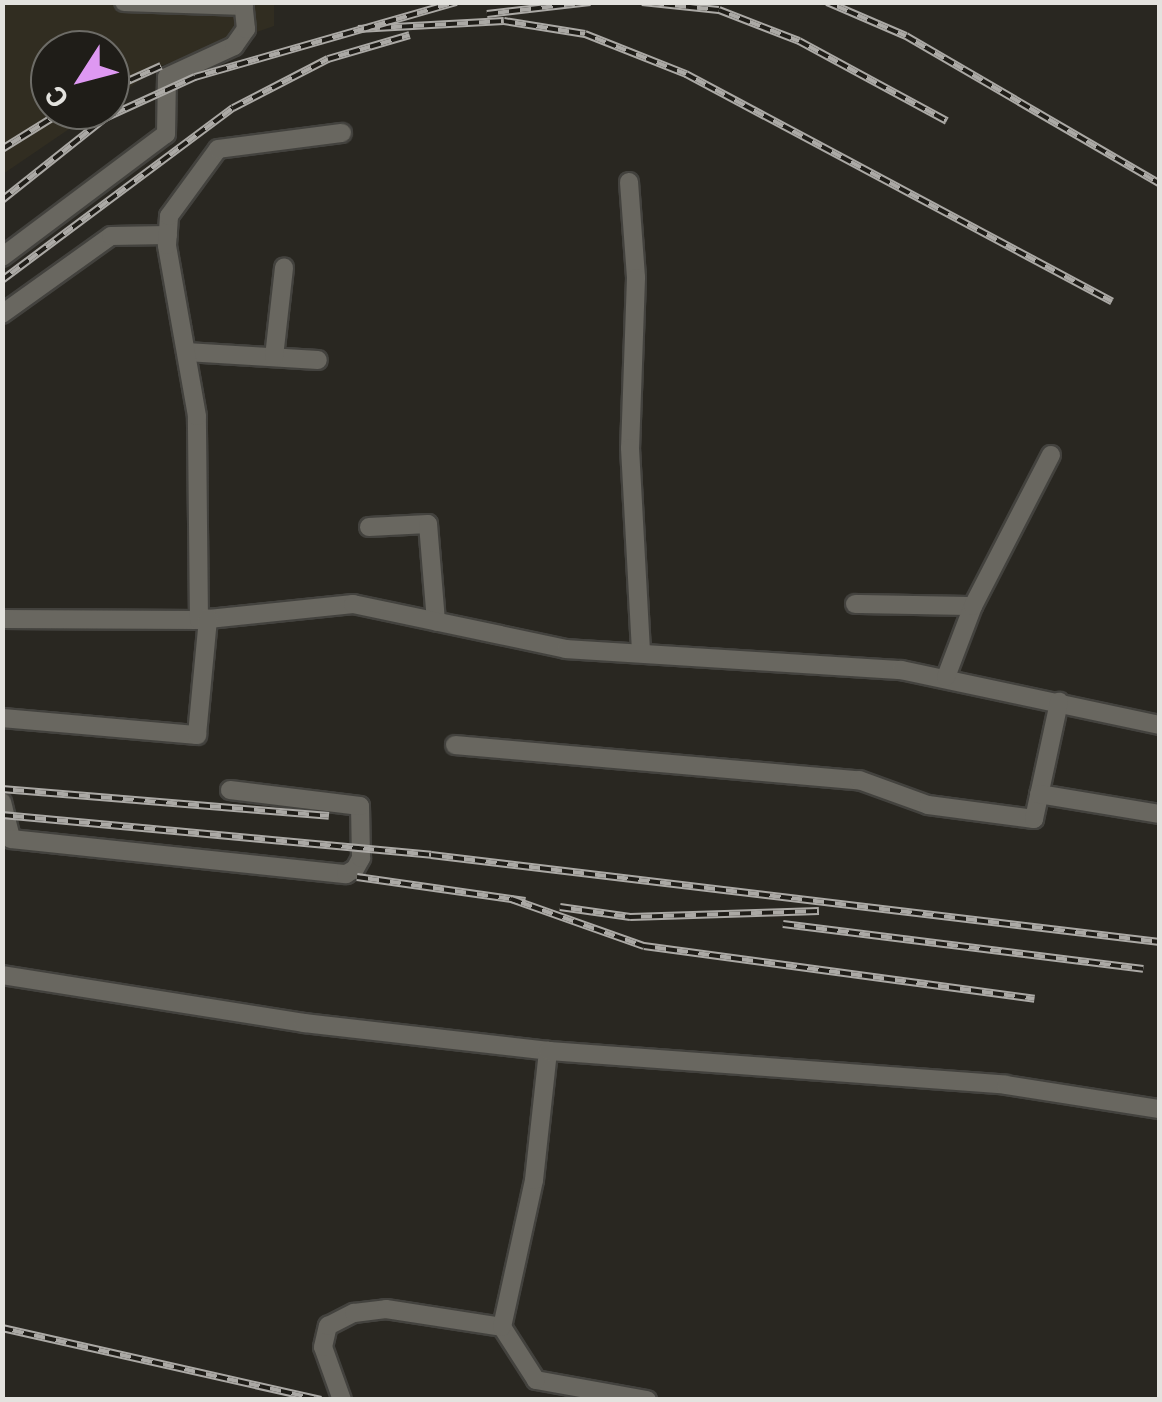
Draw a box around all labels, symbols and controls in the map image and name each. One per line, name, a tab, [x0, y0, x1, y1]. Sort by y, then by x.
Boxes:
north arrow	[30, 30, 130, 130]
text: С	[38, 80, 76, 114]

